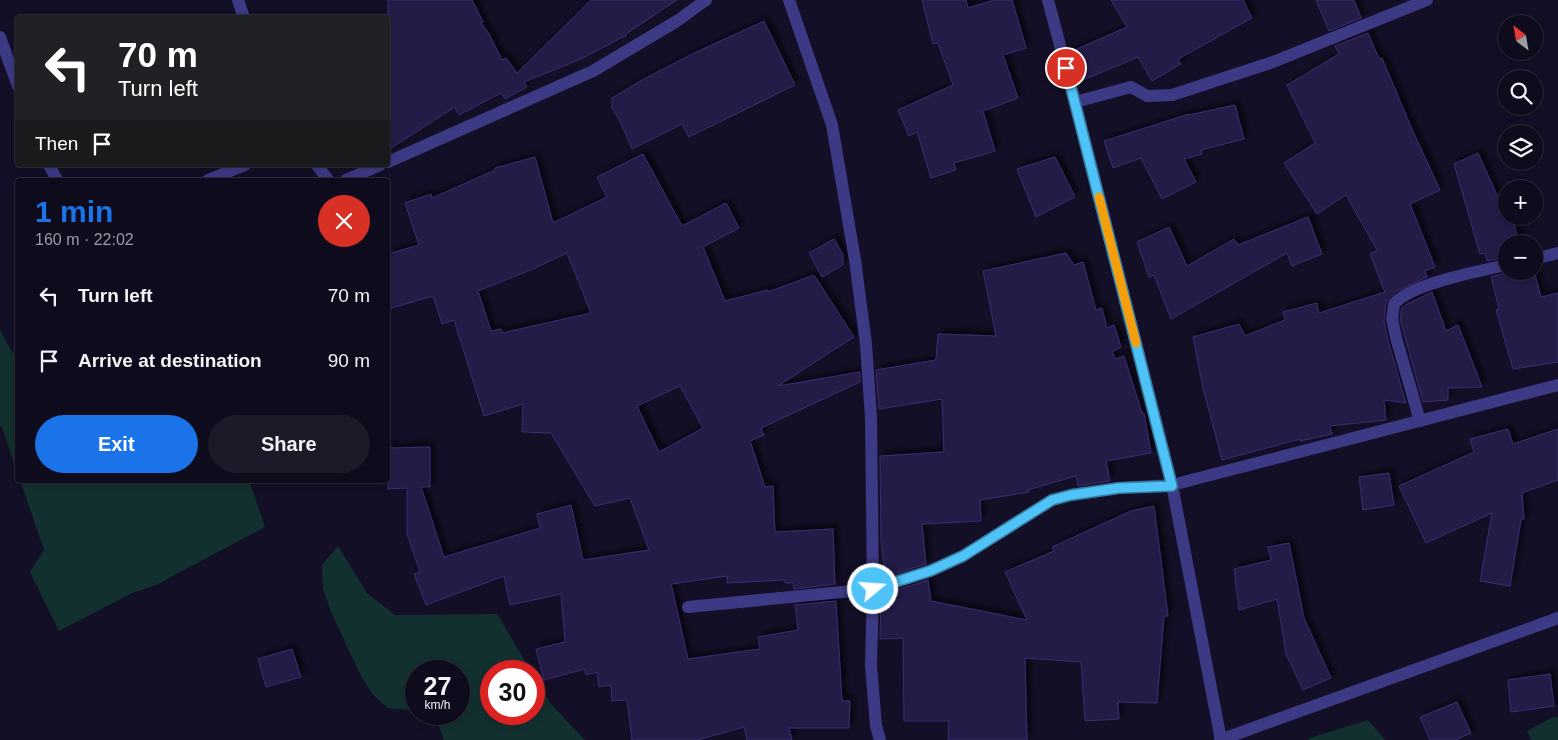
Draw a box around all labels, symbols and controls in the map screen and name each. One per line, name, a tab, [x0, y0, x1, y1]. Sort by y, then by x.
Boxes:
north arrow	[1498, 15, 1542, 60]
map controls	[1498, 15, 1543, 280]
icon: left	[35, 35, 100, 100]
text: 70 m	[118, 35, 198, 74]
pin	[1045, 47, 1087, 89]
icon: arrive	[1052, 54, 1080, 82]
button: search	[1498, 70, 1543, 115]
text: Turn left	[118, 76, 198, 101]
button: layers	[1498, 125, 1543, 170]
icon: arrive	[88, 130, 116, 158]
text: Then	[35, 133, 78, 154]
button: +	[1498, 180, 1543, 225]
text: 1 min	[35, 195, 113, 228]
button: close	[318, 195, 370, 247]
text: 160 m · 22:02	[35, 231, 134, 248]
button: −	[1498, 235, 1543, 280]
icon: left	[35, 282, 63, 310]
text: Turn left	[78, 285, 153, 306]
text: 70 m	[328, 285, 370, 306]
icon: arrive	[35, 347, 63, 375]
text: Arrive at destination	[78, 350, 262, 371]
text: 90 m	[328, 350, 370, 371]
button: Exit	[35, 415, 198, 473]
button: Share	[208, 415, 370, 473]
position arrow	[846, 562, 898, 614]
speed limit sign: 30	[480, 660, 545, 725]
text: 27	[424, 672, 451, 700]
text: km/h	[424, 698, 451, 712]

